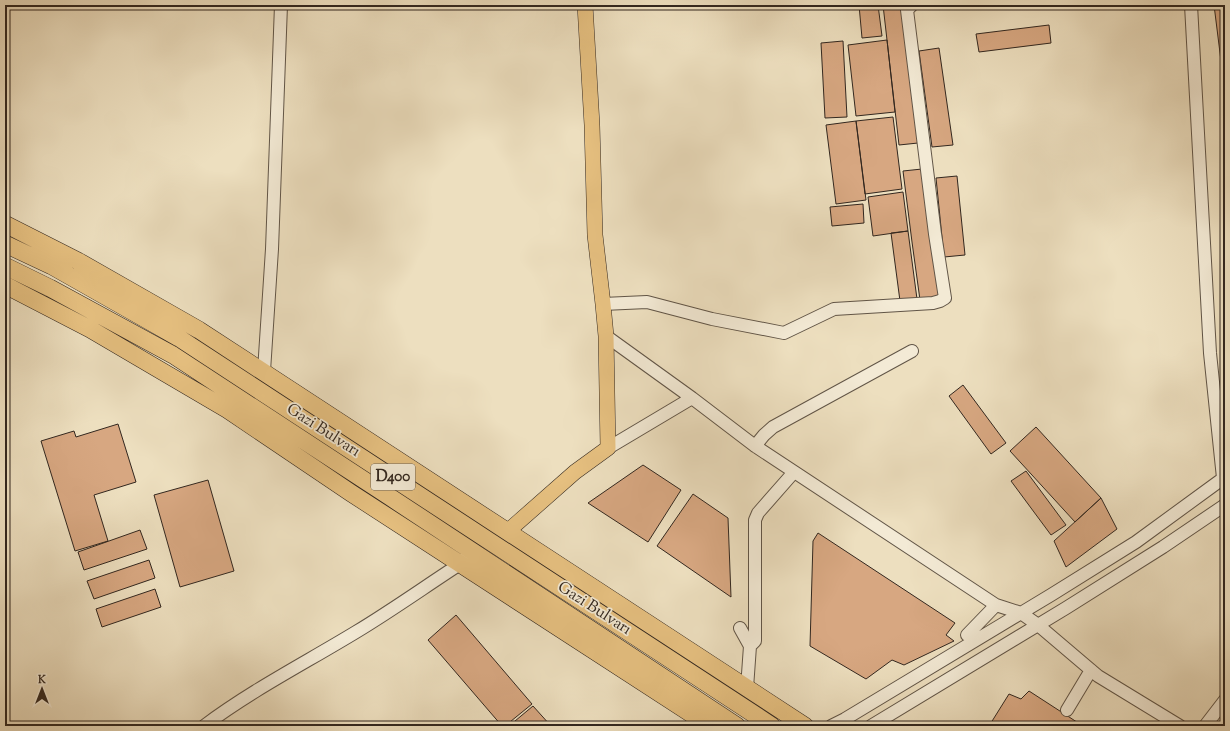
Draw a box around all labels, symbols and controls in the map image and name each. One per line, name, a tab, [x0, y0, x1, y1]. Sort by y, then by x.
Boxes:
street label: Gazi Bulvarı	[281, 398, 365, 464]
road number: D400	[371, 464, 415, 490]
street label: Gazi Bulvarı	[552, 576, 636, 642]
north arrow	[22, 669, 62, 709]
text: K	[37, 672, 46, 688]

